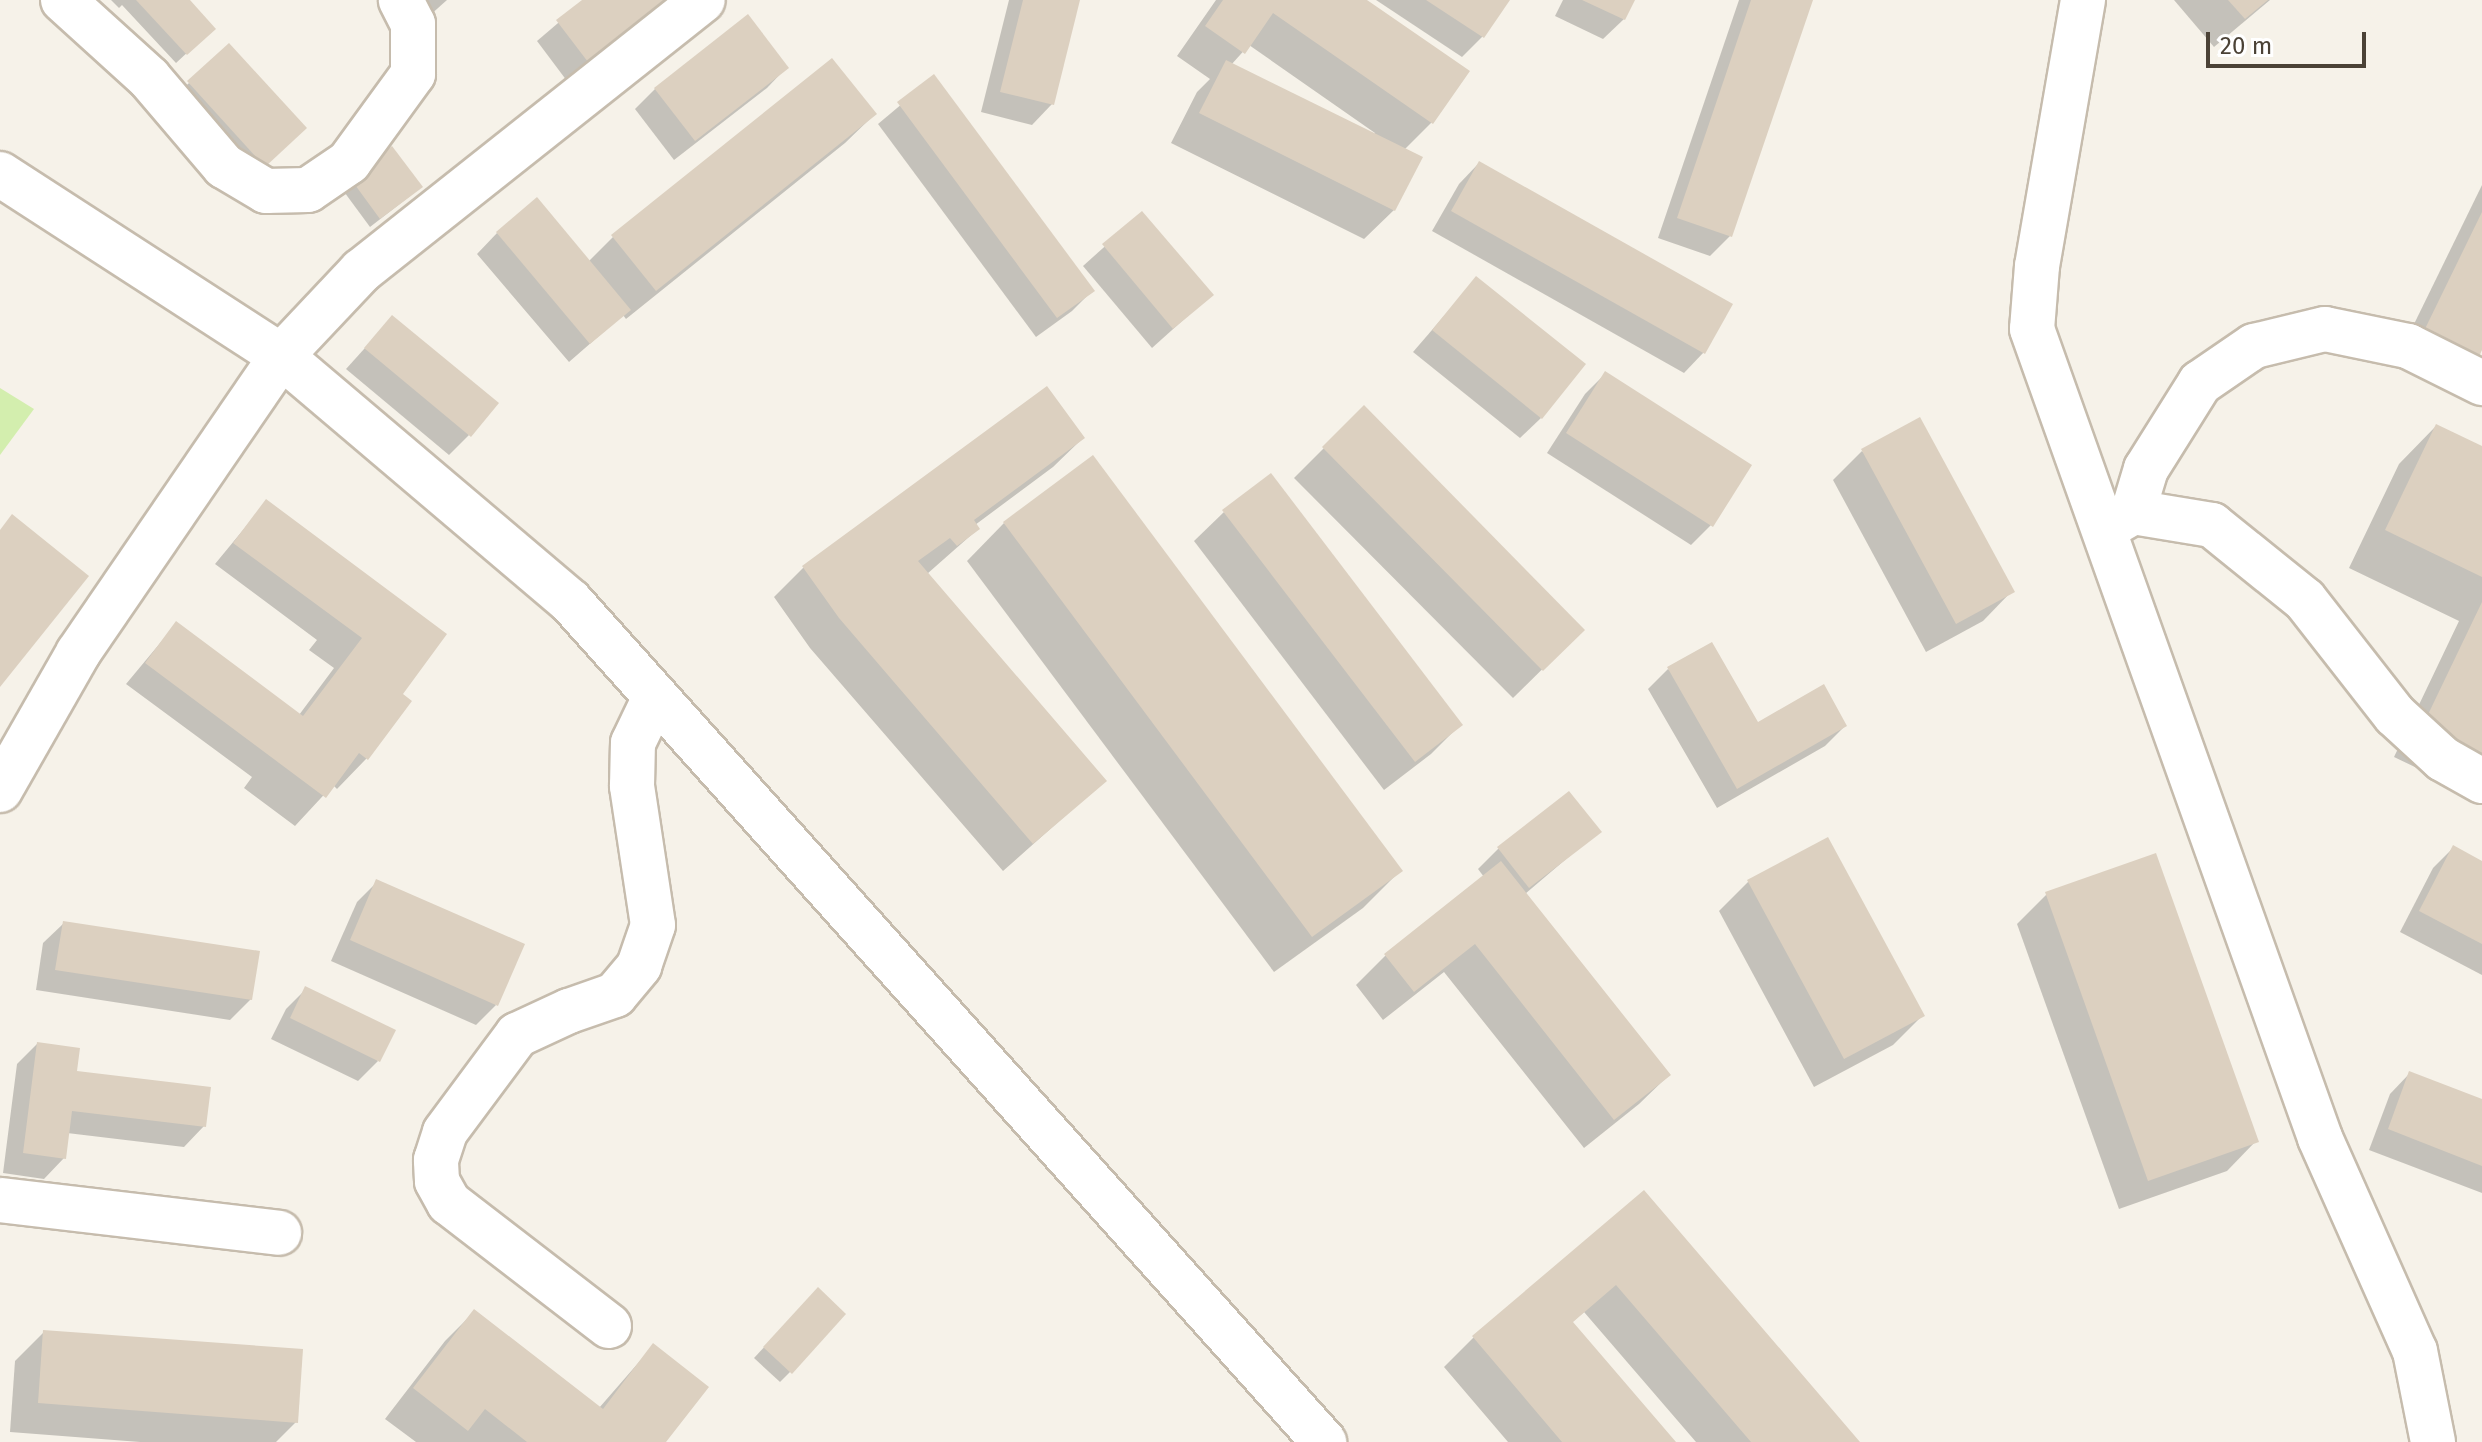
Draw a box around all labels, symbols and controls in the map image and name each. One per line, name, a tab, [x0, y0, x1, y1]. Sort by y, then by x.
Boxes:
scale bar	[2210, 16, 2370, 66]
text: 20 m	[2220, 32, 2272, 60]

